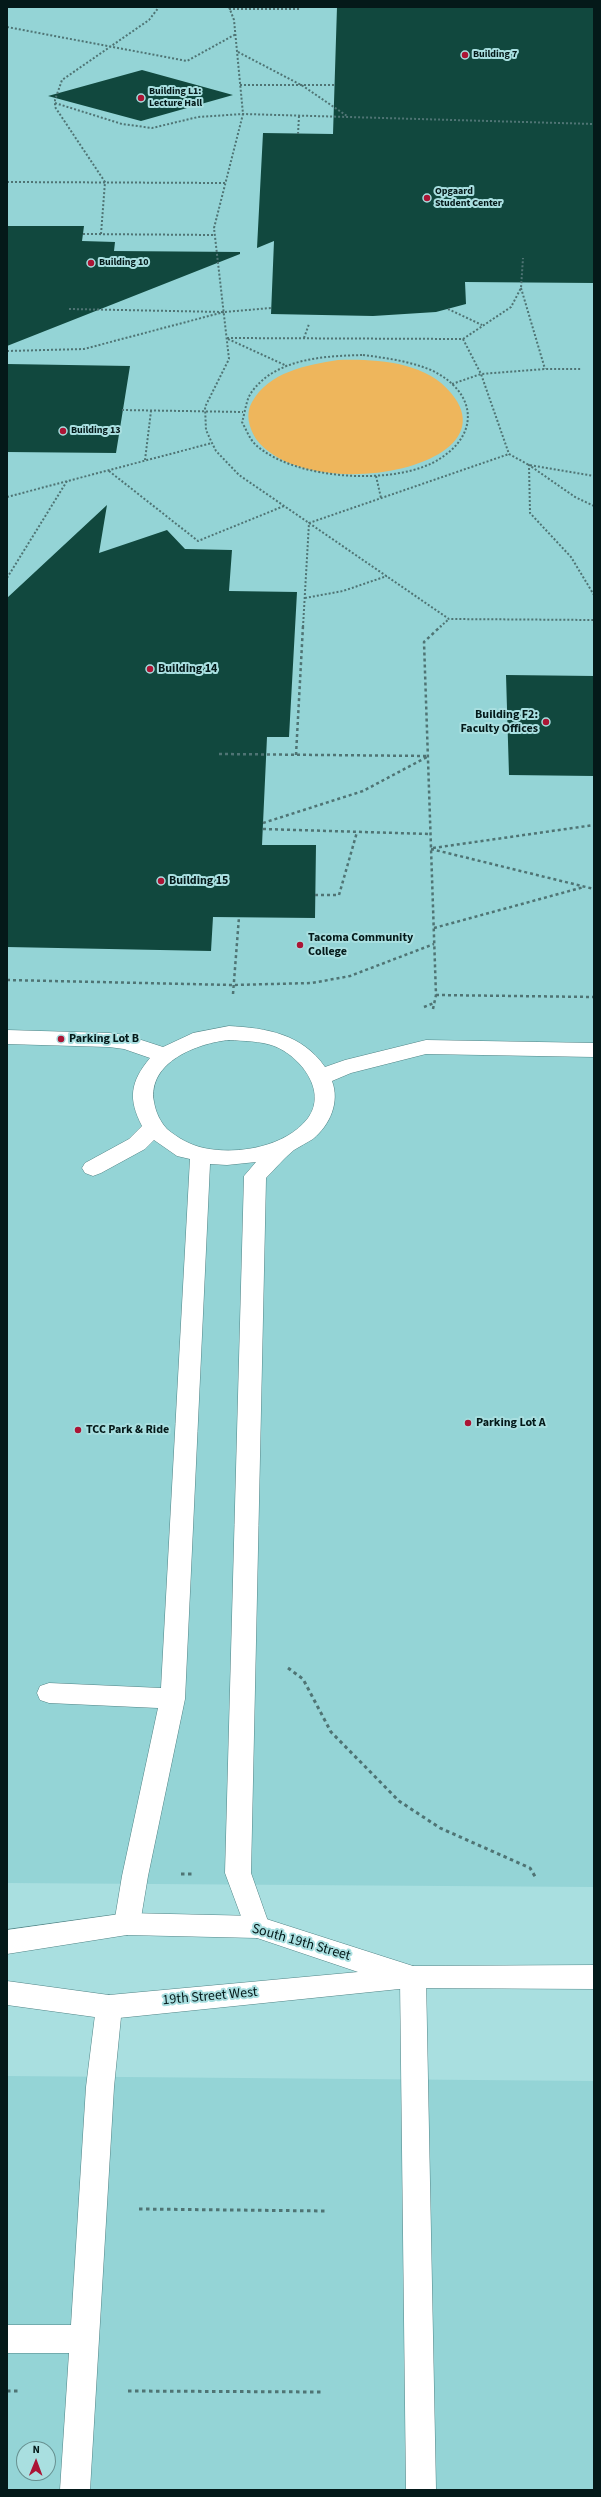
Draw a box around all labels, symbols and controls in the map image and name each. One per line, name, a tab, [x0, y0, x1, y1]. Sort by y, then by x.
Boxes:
place label: Building 7	[473, 49, 517, 61]
marker: Building 7	[460, 50, 470, 60]
place label: Building L1: Lecture Hall	[149, 86, 202, 110]
marker: Building L1: Lecture Hall	[136, 93, 146, 103]
place label: Opgaard Student Center	[435, 186, 502, 210]
marker: Opgaard Student Center	[422, 193, 432, 203]
place label: Building 10	[99, 257, 148, 269]
marker: Building 10	[86, 258, 96, 268]
place label: Building 13	[71, 425, 120, 437]
marker: Building 13	[58, 426, 68, 436]
place label: Building 14	[158, 662, 217, 676]
marker: Building 14	[145, 664, 155, 674]
place label: Building F2: Faculty Offices	[461, 708, 538, 736]
marker: Building F2: Faculty Offices	[541, 717, 551, 727]
place label: Building 15	[169, 874, 228, 888]
marker: Building 15	[156, 876, 166, 886]
place label: Tacoma Community College	[308, 931, 413, 959]
marker: Tacoma Community College	[295, 940, 305, 950]
place label: Parking Lot B	[69, 1032, 139, 1046]
marker: Parking Lot B	[56, 1034, 66, 1044]
place label: Parking Lot A	[476, 1416, 546, 1430]
marker: Parking Lot A	[463, 1418, 473, 1428]
place label: TCC Park & Ride	[86, 1423, 169, 1437]
marker: TCC Park & Ride	[73, 1425, 83, 1435]
street label: South 19th Street	[250, 1921, 352, 1965]
street label: 19th Street West	[162, 1984, 258, 2010]
north arrow	[16, 2441, 56, 2481]
text: N	[32, 2442, 40, 2457]

